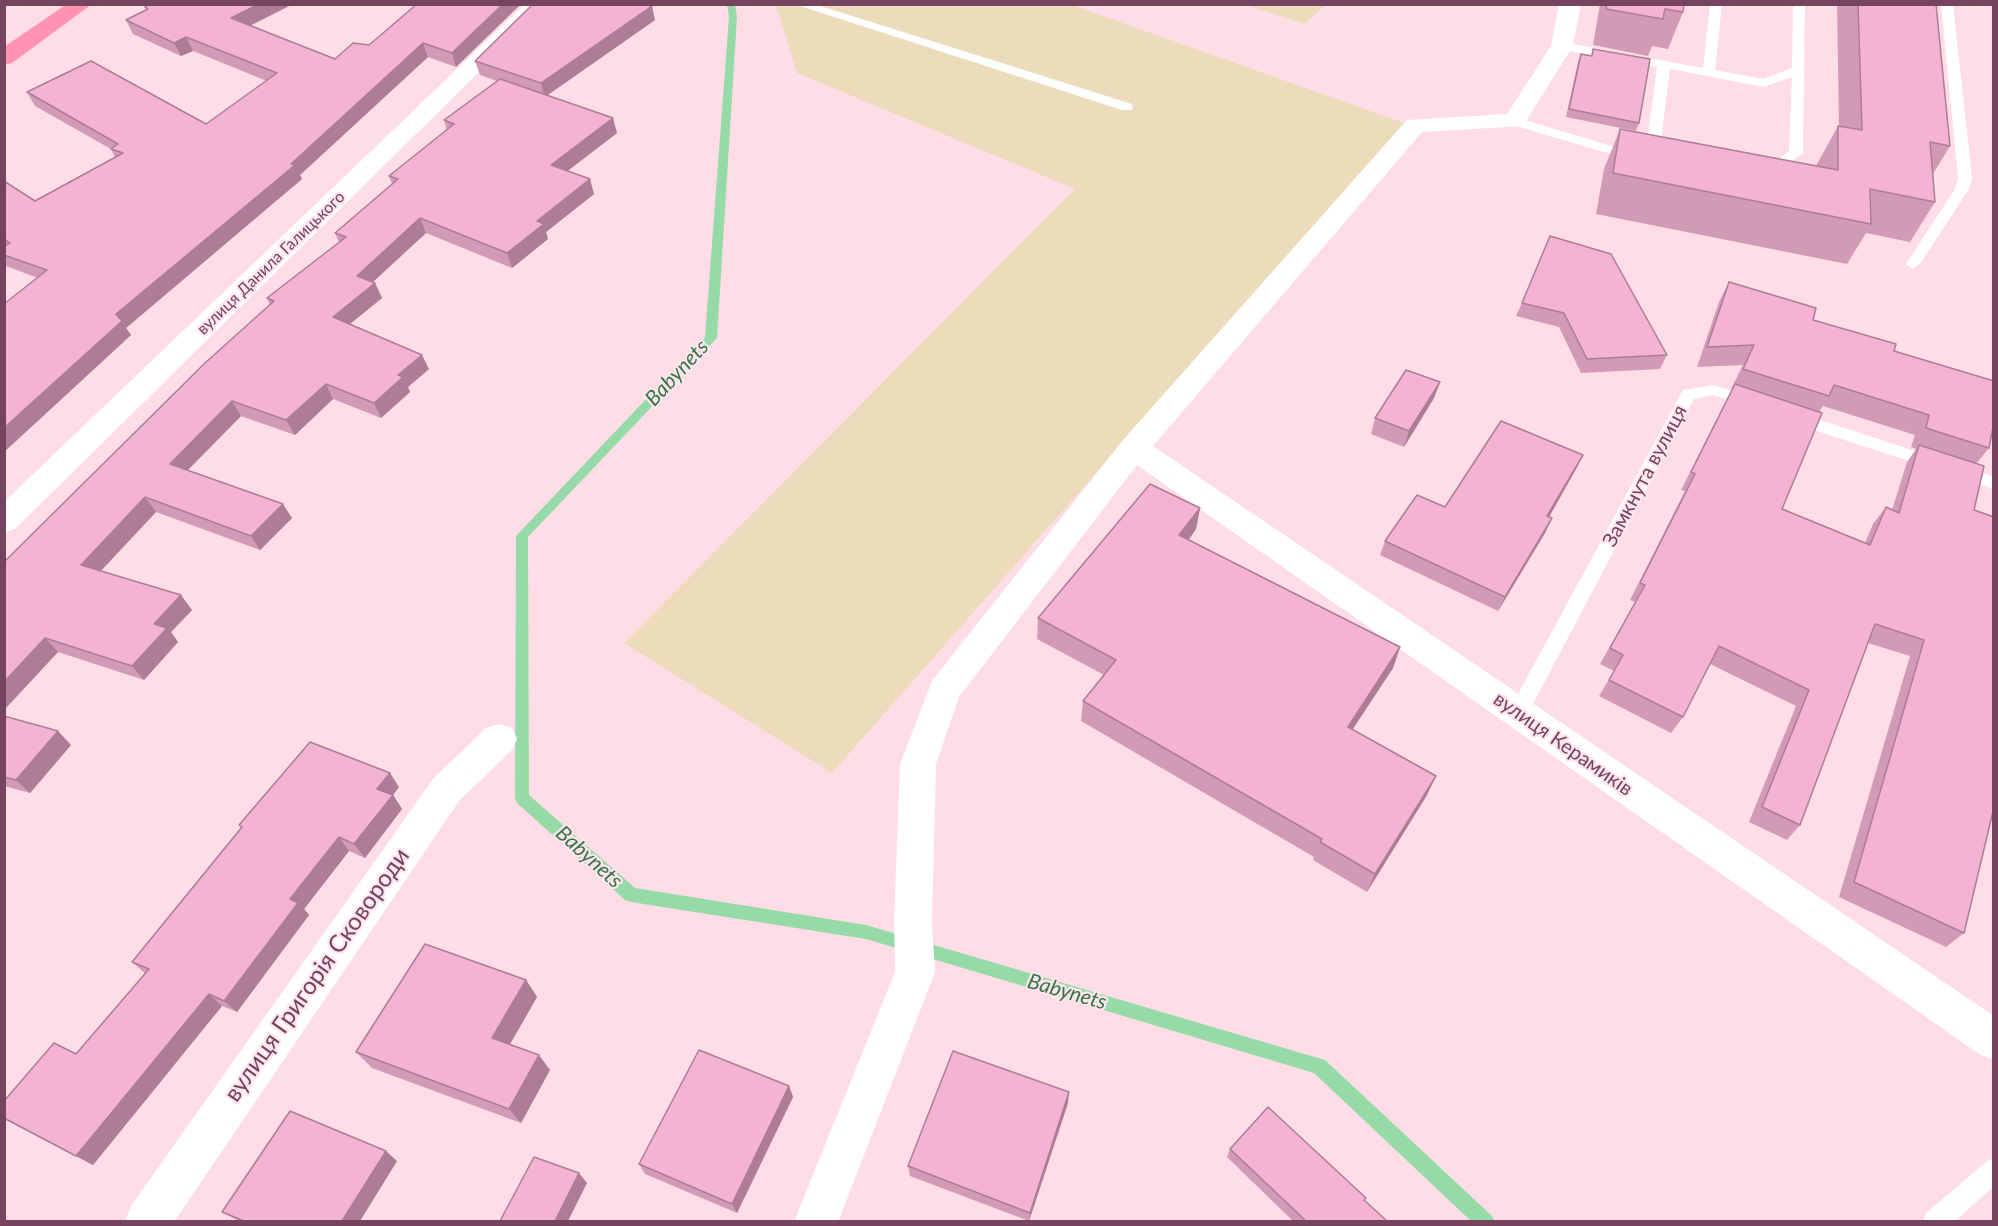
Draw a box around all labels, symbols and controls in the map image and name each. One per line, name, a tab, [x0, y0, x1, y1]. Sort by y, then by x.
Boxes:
street label: вулиця Данила Галицького	[193, 187, 349, 339]
water label: Babynets	[640, 335, 714, 411]
street label: Замкнута вулиця	[1598, 401, 1692, 551]
street label: вулиця Керамиків	[1489, 687, 1637, 801]
water label: Babynets	[550, 820, 628, 894]
street label: вулиця Григорія Сковороди	[218, 843, 416, 1107]
water label: Babynets	[1025, 969, 1109, 1015]

